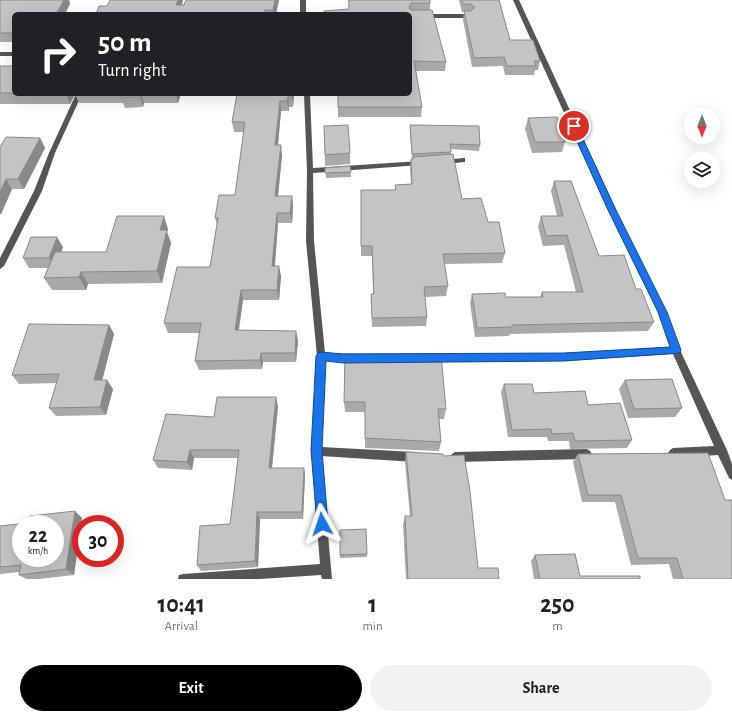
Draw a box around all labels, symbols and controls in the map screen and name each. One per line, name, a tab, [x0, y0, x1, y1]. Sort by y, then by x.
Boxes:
icon: right	[32, 28, 84, 80]
text: 50 m	[98, 29, 152, 57]
text: Turn right	[98, 62, 167, 80]
north arrow	[684, 108, 720, 144]
map controls	[684, 108, 720, 188]
pin	[557, 109, 591, 143]
icon: arrive	[563, 115, 585, 137]
button: layers	[684, 152, 720, 188]
position arrow	[301, 503, 343, 545]
speed limit sign: 30	[72, 515, 124, 567]
text: 22	[29, 526, 47, 546]
text: km/h	[28, 546, 48, 556]
text: 10:41	[158, 593, 205, 617]
text: 1	[368, 593, 377, 617]
text: 250	[540, 593, 574, 617]
text: Arrival	[165, 620, 198, 633]
text: min	[362, 620, 383, 633]
text: m	[552, 620, 563, 633]
button: Exit	[20, 665, 362, 711]
button: Share	[370, 665, 712, 711]

